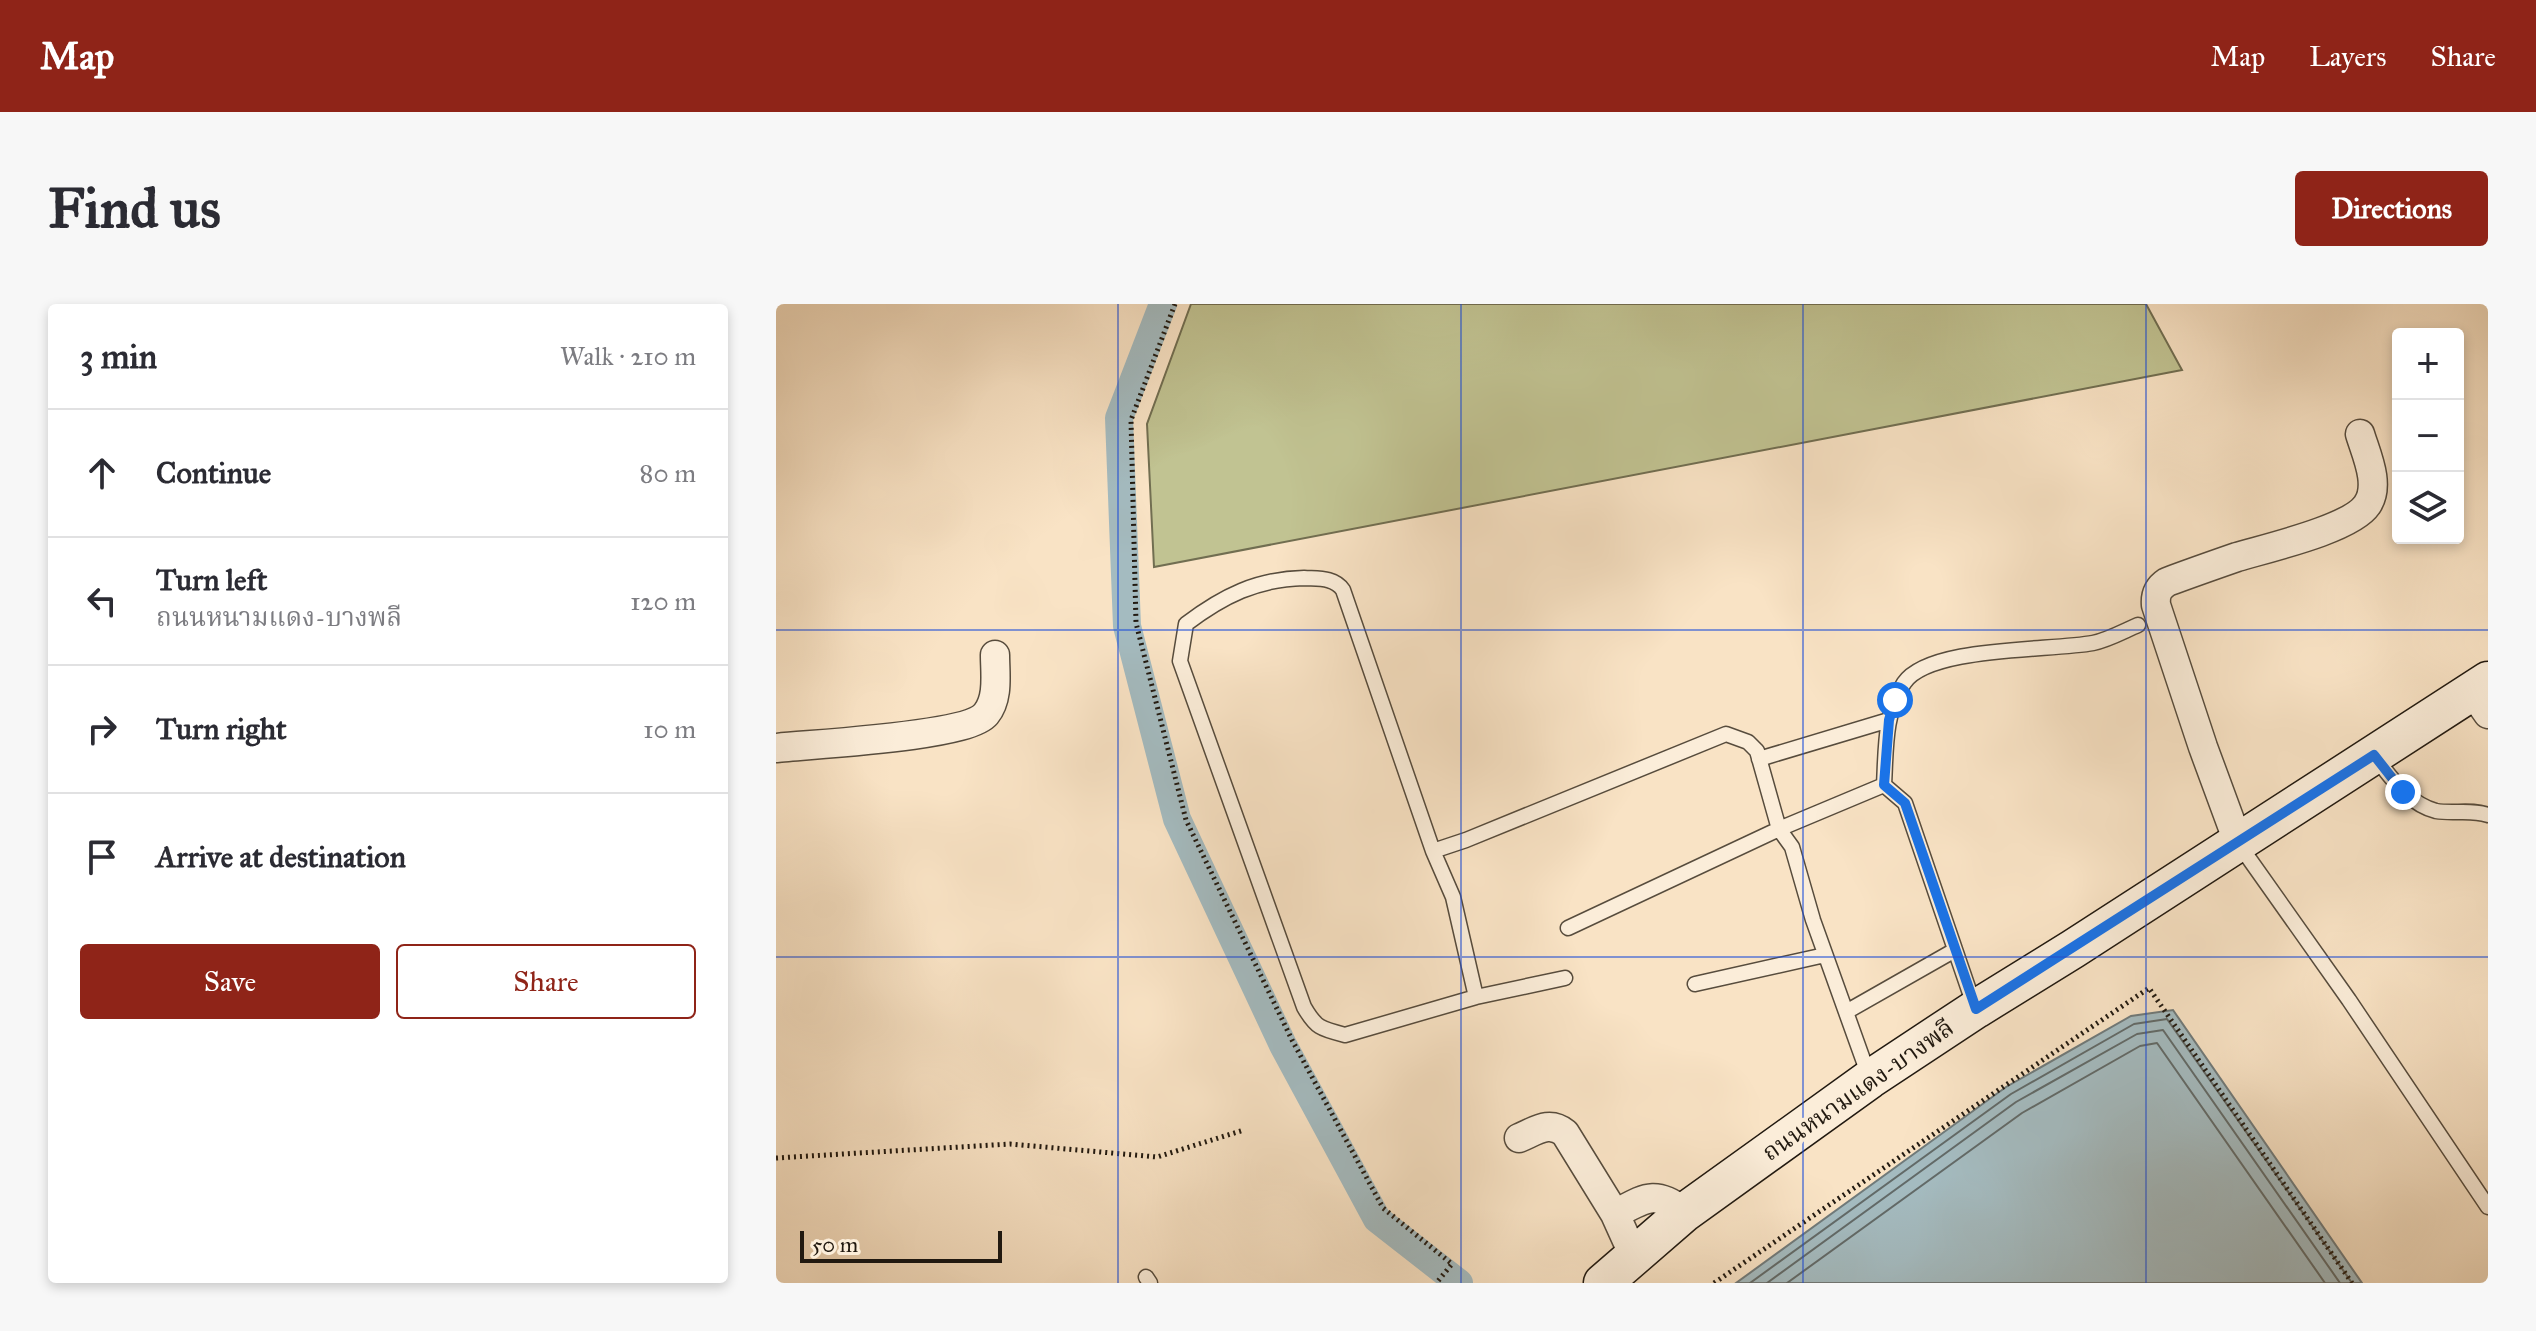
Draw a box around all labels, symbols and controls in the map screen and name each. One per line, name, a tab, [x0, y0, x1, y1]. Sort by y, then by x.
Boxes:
text: Map	[40, 33, 114, 79]
text: Map	[2210, 39, 2265, 74]
text: Layers	[2309, 39, 2387, 74]
text: Share	[2431, 39, 2496, 74]
button: Directions	[2295, 171, 2488, 246]
text: Find us	[48, 174, 221, 242]
map controls	[2392, 328, 2464, 544]
button: +	[2392, 328, 2464, 400]
text: 3 min	[80, 336, 157, 377]
text: Walk · 210 m	[560, 340, 696, 372]
button: −	[2392, 400, 2464, 472]
icon: ahead	[80, 451, 124, 495]
text: Continue	[156, 455, 271, 491]
text: 80 m	[640, 457, 696, 489]
button: layers	[2392, 472, 2464, 544]
text: Turn left	[156, 562, 267, 598]
icon: left	[80, 579, 124, 623]
text: 120 m	[630, 585, 696, 617]
text: ถนนหนามแดง-บางพลี	[156, 601, 402, 633]
route start	[1877, 682, 1913, 718]
icon: right	[80, 707, 124, 751]
text: Turn right	[156, 711, 287, 747]
text: 10 m	[643, 713, 696, 745]
route end	[2385, 774, 2421, 810]
icon: arrive	[80, 835, 124, 879]
text: Arrive at destination	[156, 839, 406, 875]
button: Save	[80, 944, 380, 1019]
button: Share	[396, 944, 696, 1019]
street label: ถนนหนามแดง-บางพลี	[1756, 1013, 1960, 1167]
scale bar	[800, 1227, 1002, 1263]
text: 50 m	[812, 1231, 858, 1258]

